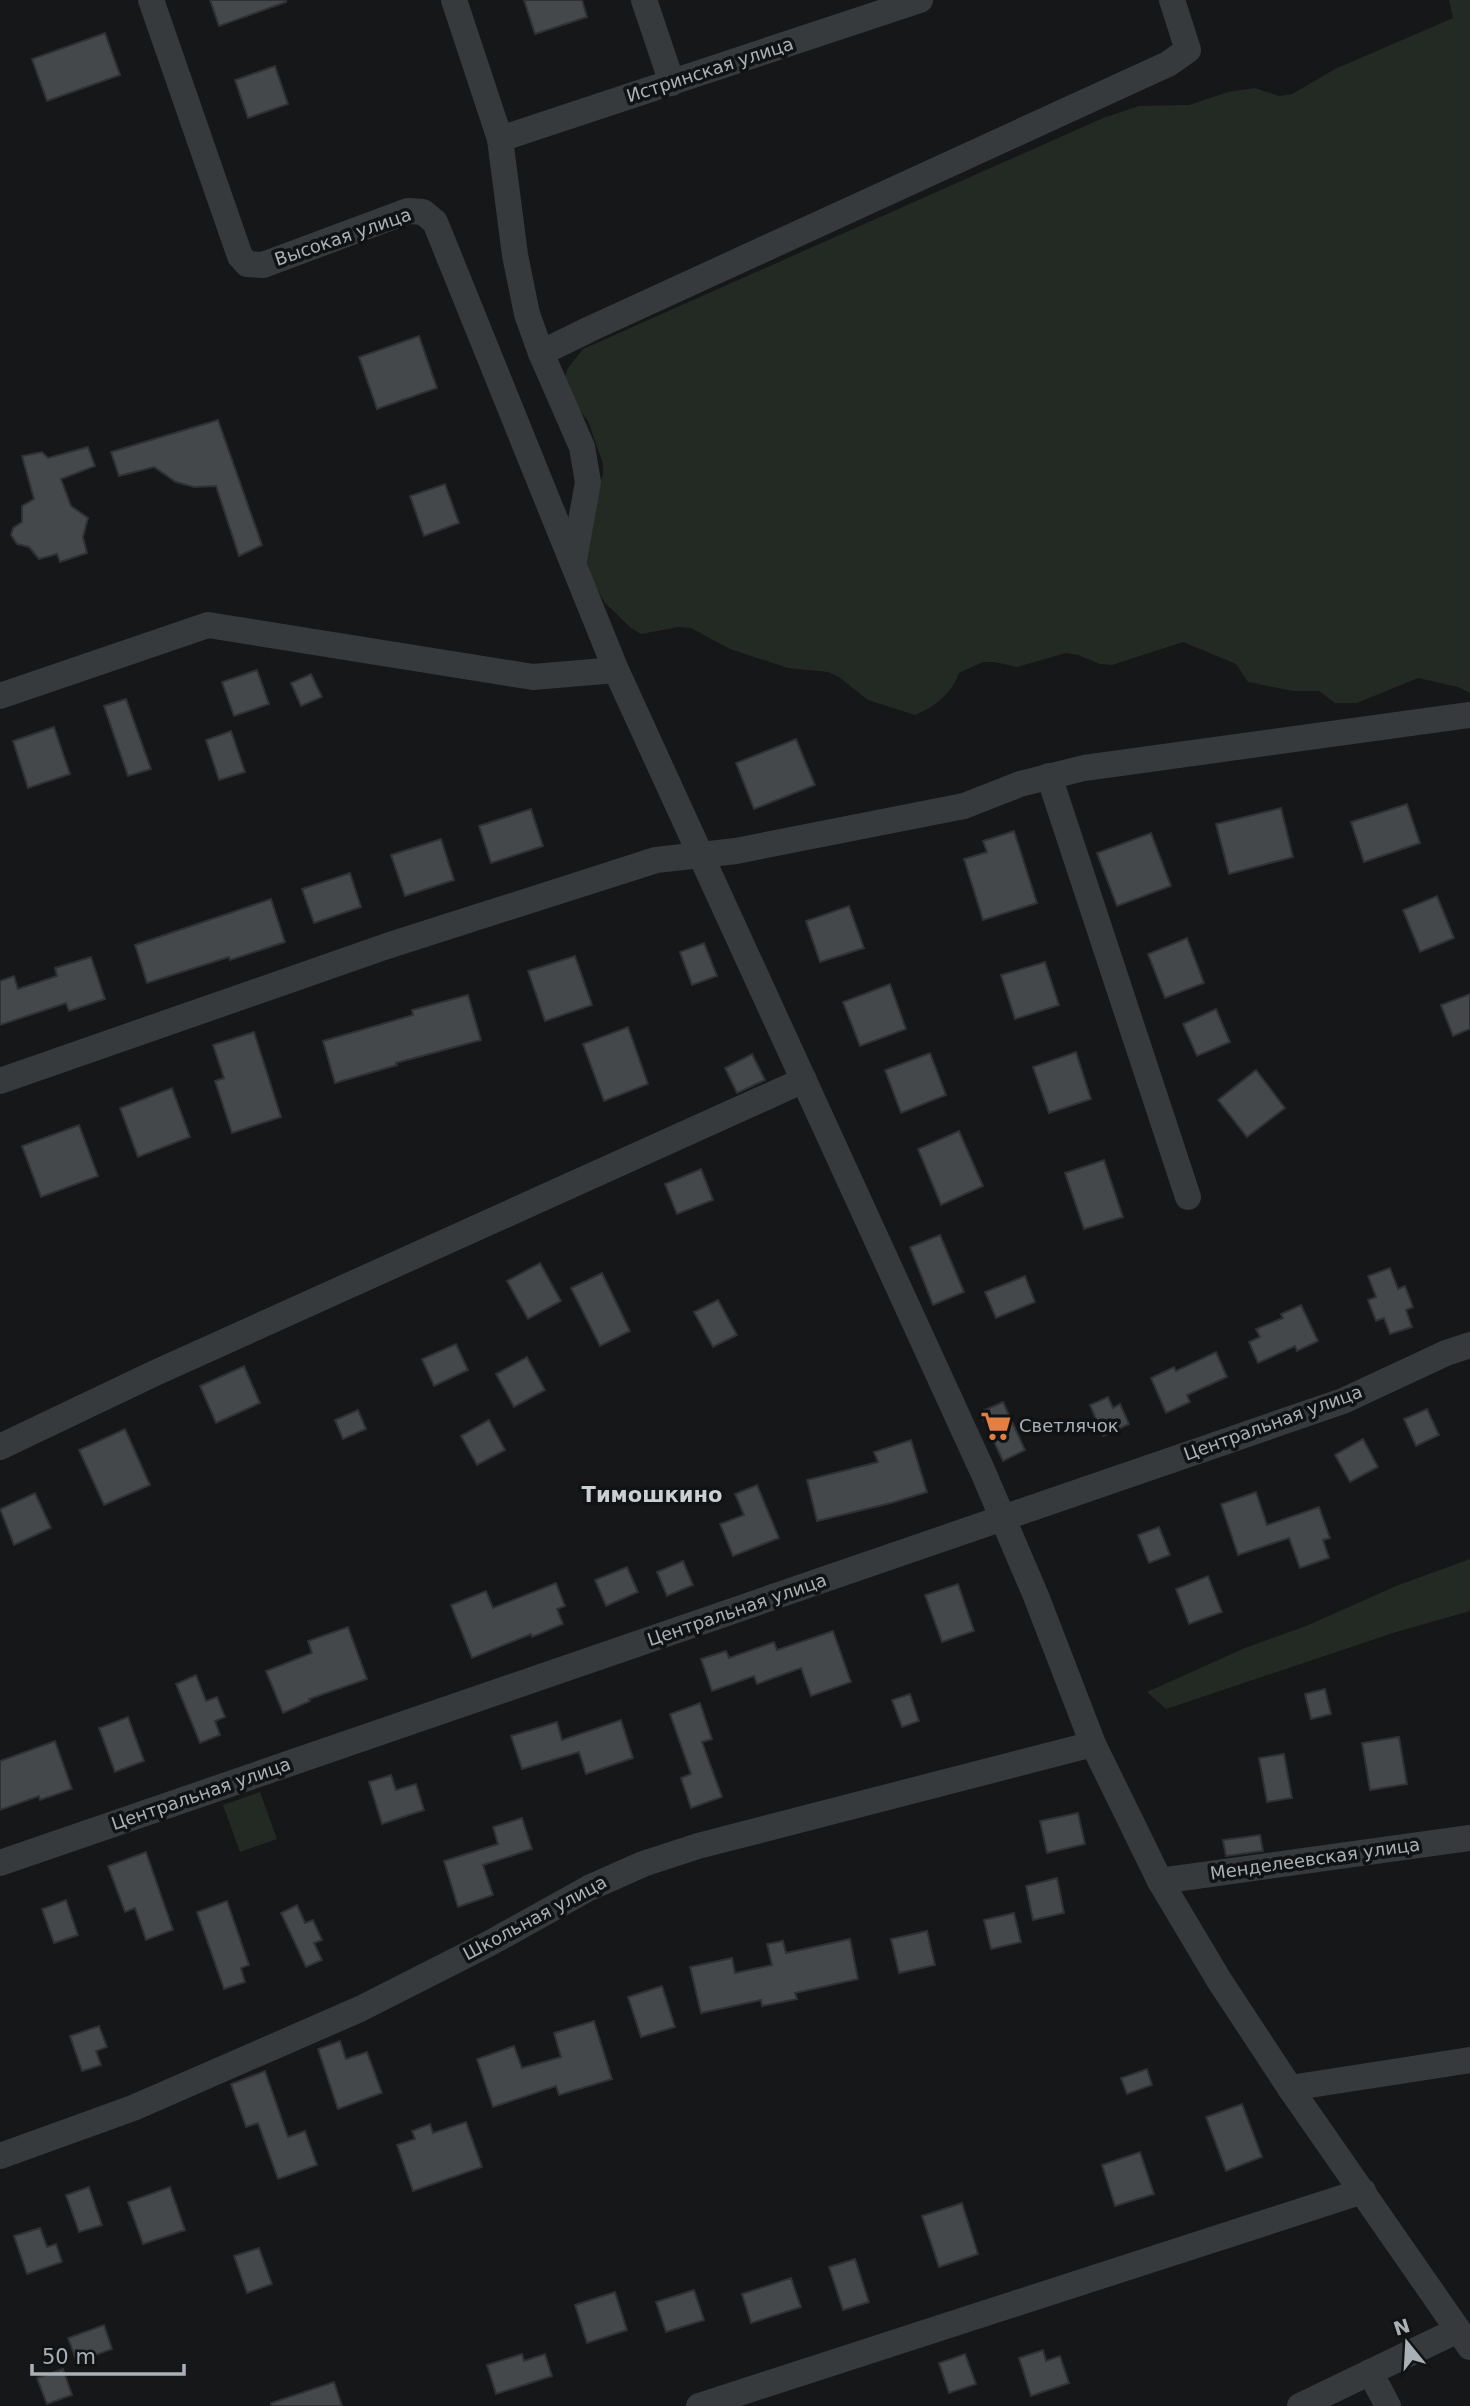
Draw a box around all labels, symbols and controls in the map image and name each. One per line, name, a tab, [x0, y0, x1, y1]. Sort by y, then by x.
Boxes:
street label: Истринская улица	[624, 33, 796, 106]
street label: Высокая улица	[272, 203, 414, 270]
street label: Центральная улица	[1181, 1380, 1365, 1465]
supermarket icon: Светлячок	[979, 1409, 1013, 1443]
place label: Светлячок	[1019, 1415, 1119, 1436]
district label: Тимошкино	[582, 1483, 722, 1507]
street label: Центральная улица	[644, 1569, 829, 1650]
street label: Центральная улица	[108, 1753, 293, 1834]
street label: Менделеевская улица	[1209, 1833, 1421, 1884]
street label: Школьная улица	[459, 1871, 610, 1964]
north arrow	[1372, 2308, 1442, 2378]
text: N	[1391, 2314, 1413, 2340]
scale bar	[32, 2332, 184, 2376]
text: 50 m	[42, 2345, 96, 2369]

